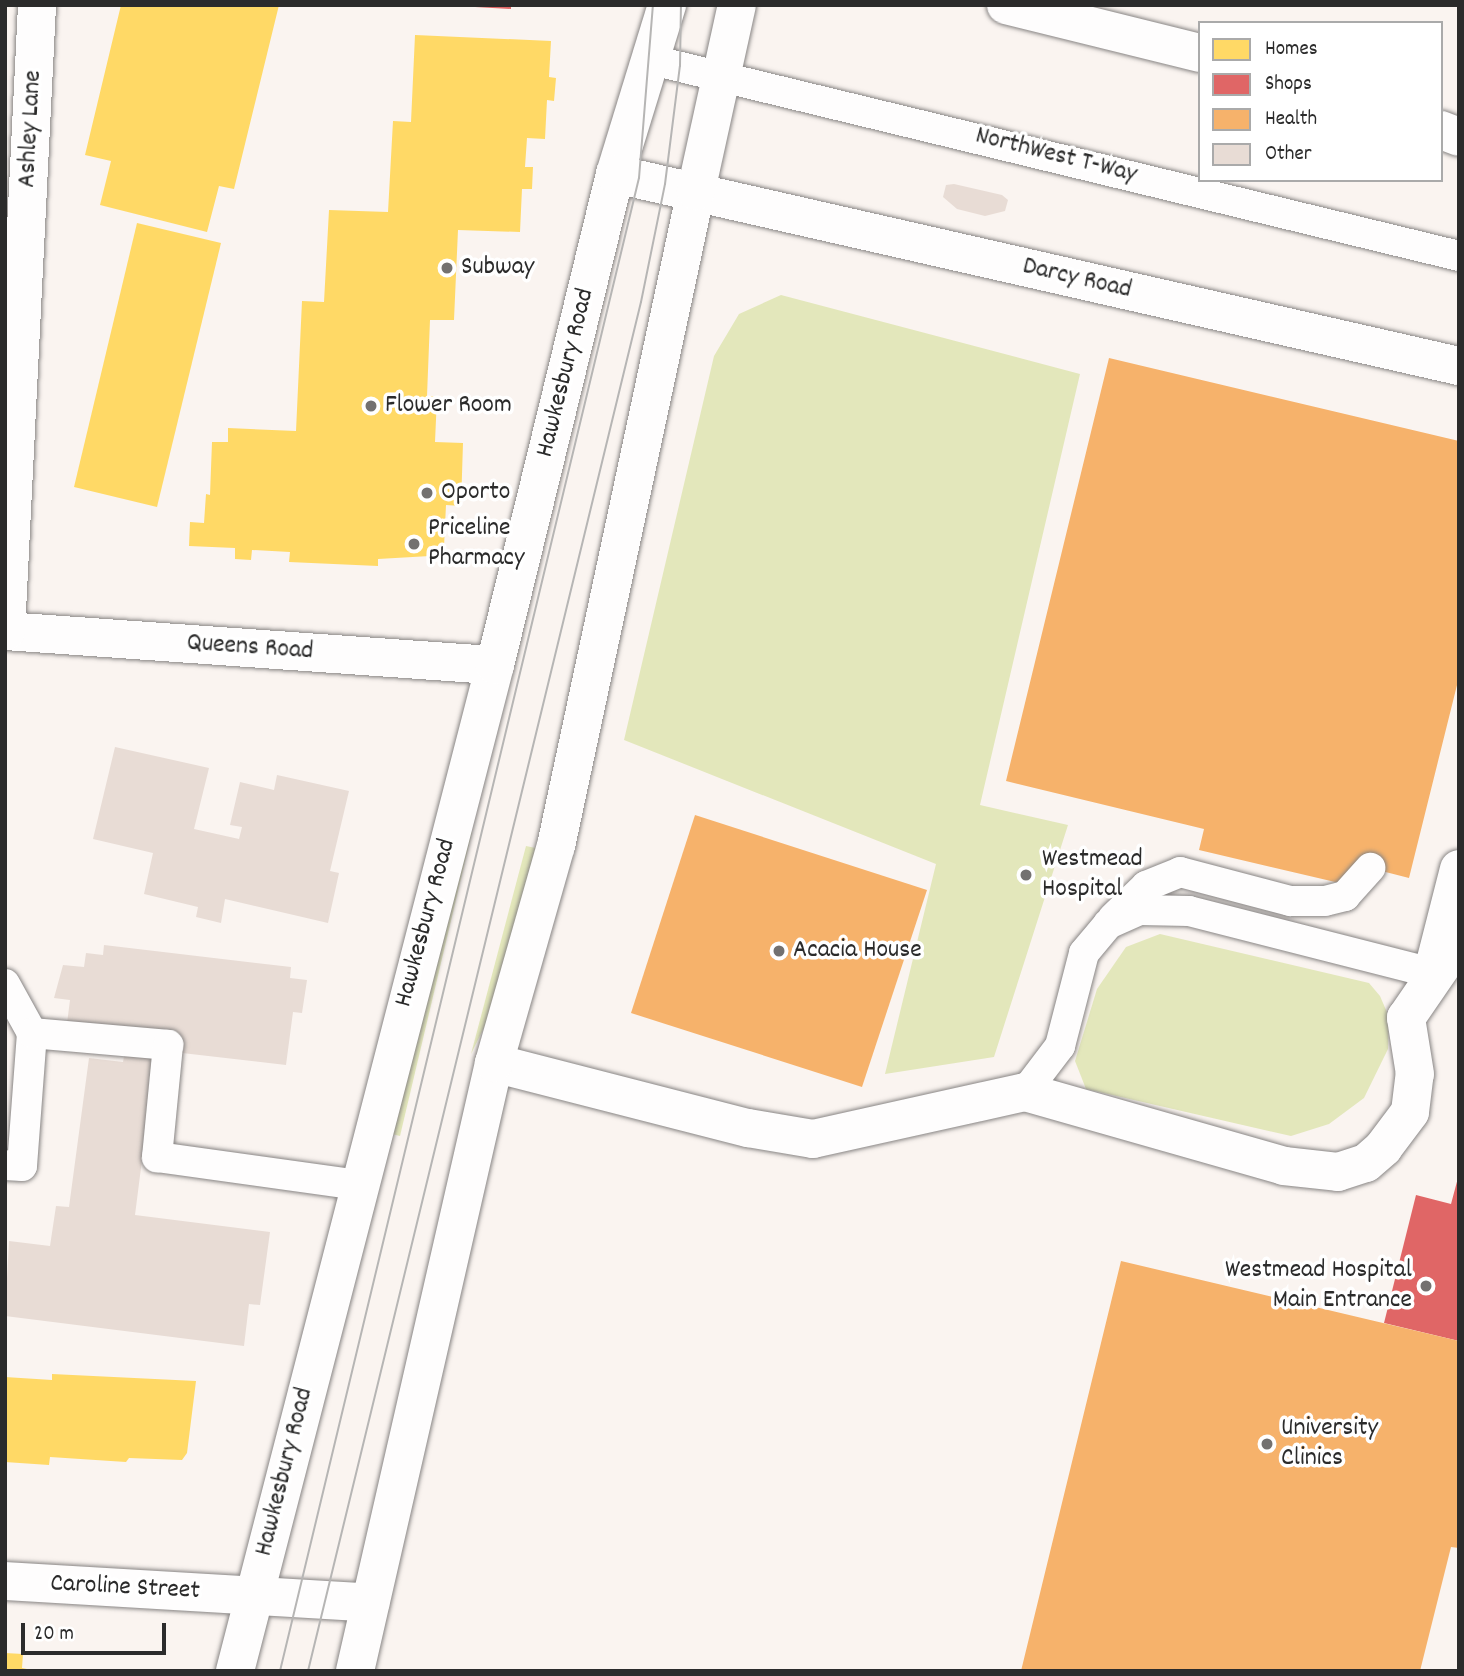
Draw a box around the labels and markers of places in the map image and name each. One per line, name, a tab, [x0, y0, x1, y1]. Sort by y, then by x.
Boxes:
place label: Subway	[461, 252, 534, 284]
marker: Subway	[439, 260, 455, 276]
place label: Flower Room	[385, 390, 512, 422]
marker: Flower Room	[363, 398, 379, 414]
place label: Oporto	[441, 477, 510, 509]
marker: Oporto	[419, 485, 435, 501]
place label: Priceline Pharmacy	[428, 513, 525, 574]
marker: Priceline Pharmacy	[406, 536, 422, 552]
place label: Westmead Hospital	[1042, 844, 1143, 906]
marker: Westmead Hospital	[1016, 865, 1036, 885]
place label: Acacia House	[793, 935, 922, 967]
marker: Acacia House	[771, 943, 787, 959]
place label: Westmead Hospital Main Entrance	[1225, 1255, 1412, 1316]
marker: Westmead Hospital Main Entrance	[1418, 1278, 1434, 1294]
place label: University Clinics	[1281, 1413, 1378, 1474]
marker: University Clinics	[1259, 1436, 1275, 1452]

